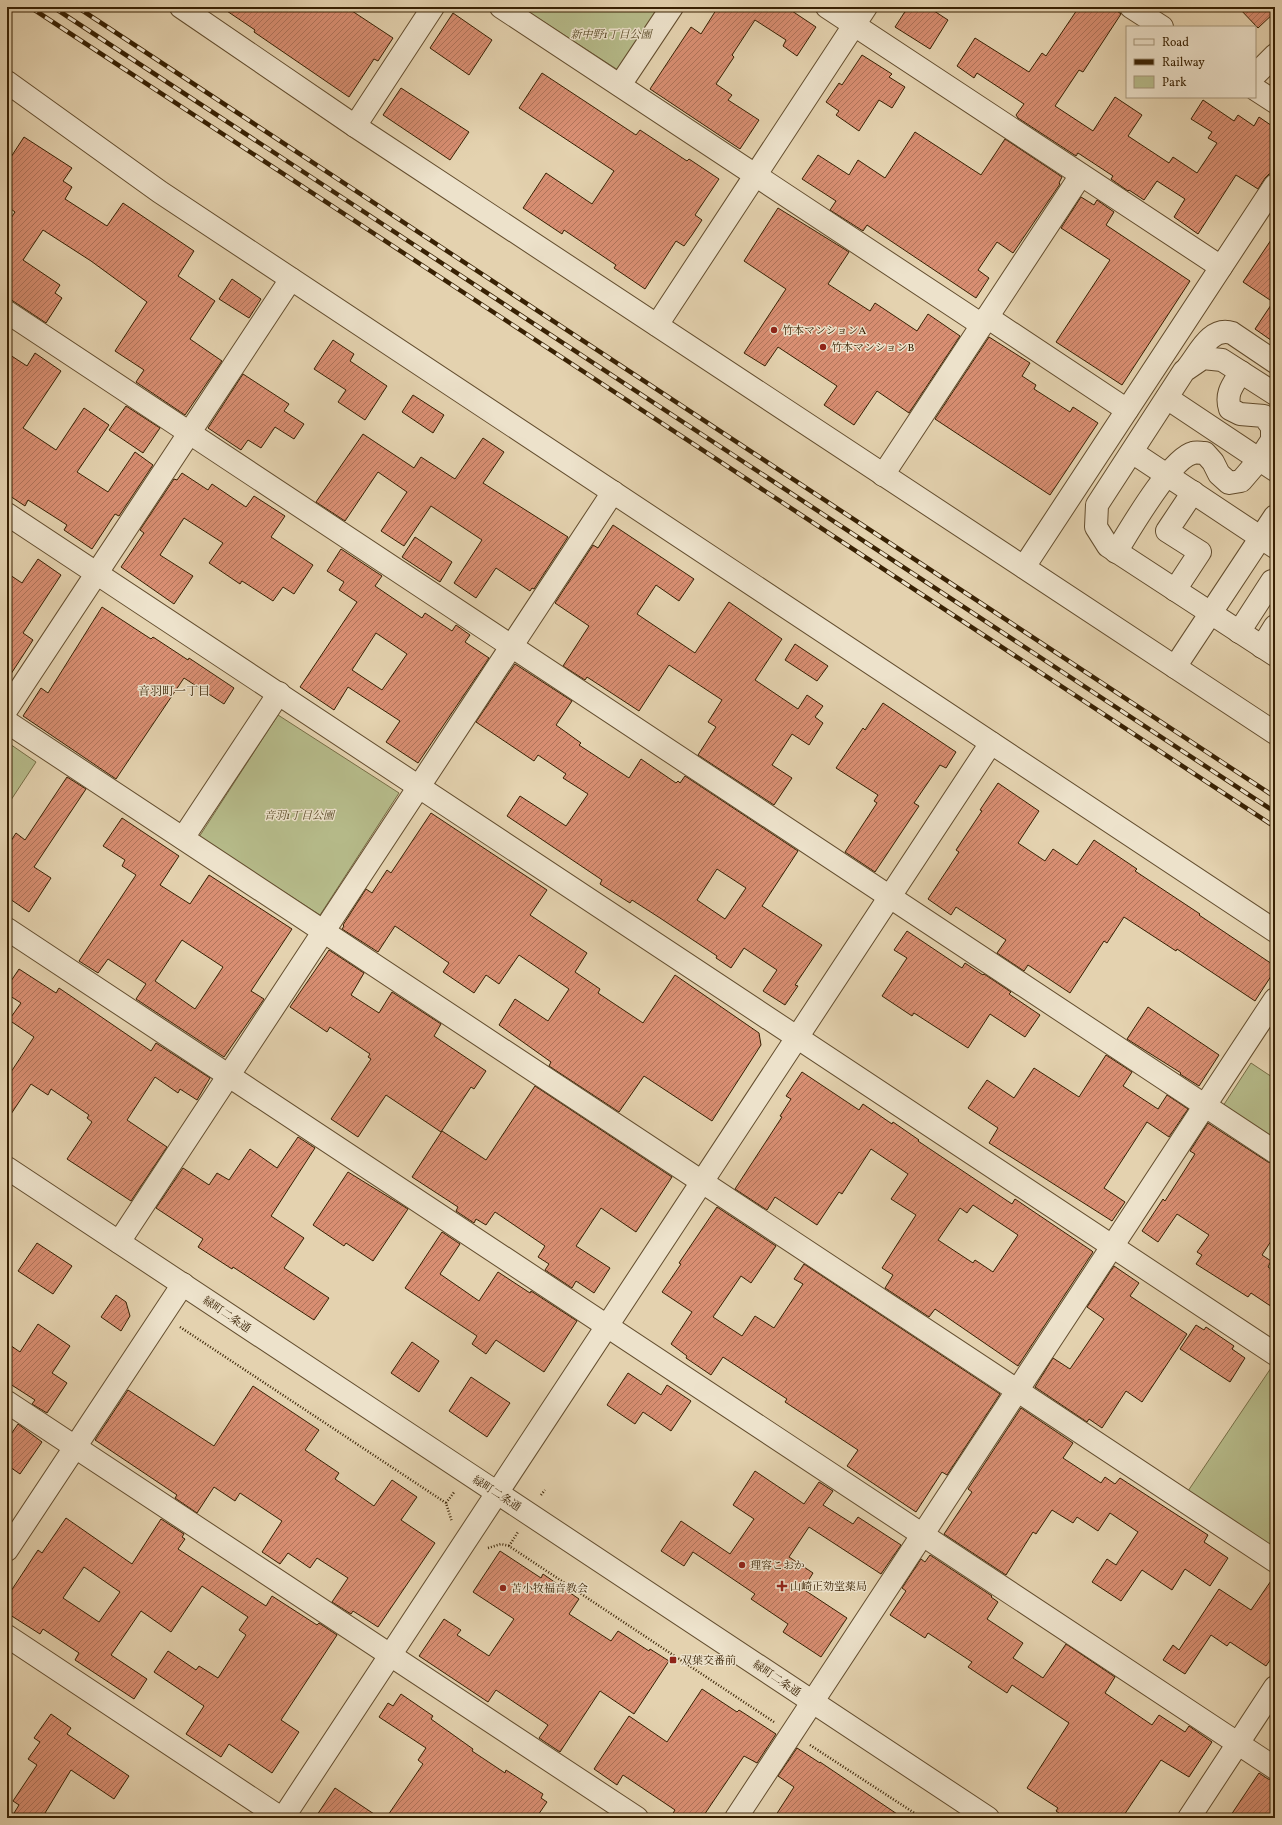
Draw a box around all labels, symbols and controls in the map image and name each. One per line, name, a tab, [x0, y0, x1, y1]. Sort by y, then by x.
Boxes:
legend	[1126, 26, 1256, 98]
park label: 新中野1丁目公園	[570, 28, 654, 43]
text: Road	[1162, 35, 1189, 51]
text: Railway	[1162, 55, 1205, 71]
text: Park	[1162, 75, 1187, 91]
place label: 竹本マンションA	[782, 324, 867, 339]
marker: 竹本マンションA	[769, 325, 779, 335]
place label: 竹本マンションB	[831, 341, 915, 356]
marker: 竹本マンションB	[818, 342, 828, 352]
district label: 音羽町一丁目	[138, 684, 210, 700]
park label: 音羽1丁目公園	[264, 809, 336, 824]
street label: 緑町二条通	[199, 1294, 253, 1337]
street label: 緑町二条通	[469, 1473, 523, 1516]
place label: 理容こおか	[750, 1559, 805, 1574]
marker: 理容こおか	[737, 1560, 747, 1570]
place label: 山崎正効堂薬局	[790, 1580, 867, 1595]
marker: 山崎正効堂薬局	[777, 1581, 787, 1591]
place label: 苫小牧福音教会	[511, 1582, 588, 1597]
marker: 苫小牧福音教会	[498, 1583, 508, 1593]
place label: 双葉交番前	[681, 1654, 736, 1669]
marker: 双葉交番前	[668, 1655, 678, 1665]
street label: 緑町二条通	[749, 1658, 803, 1701]

